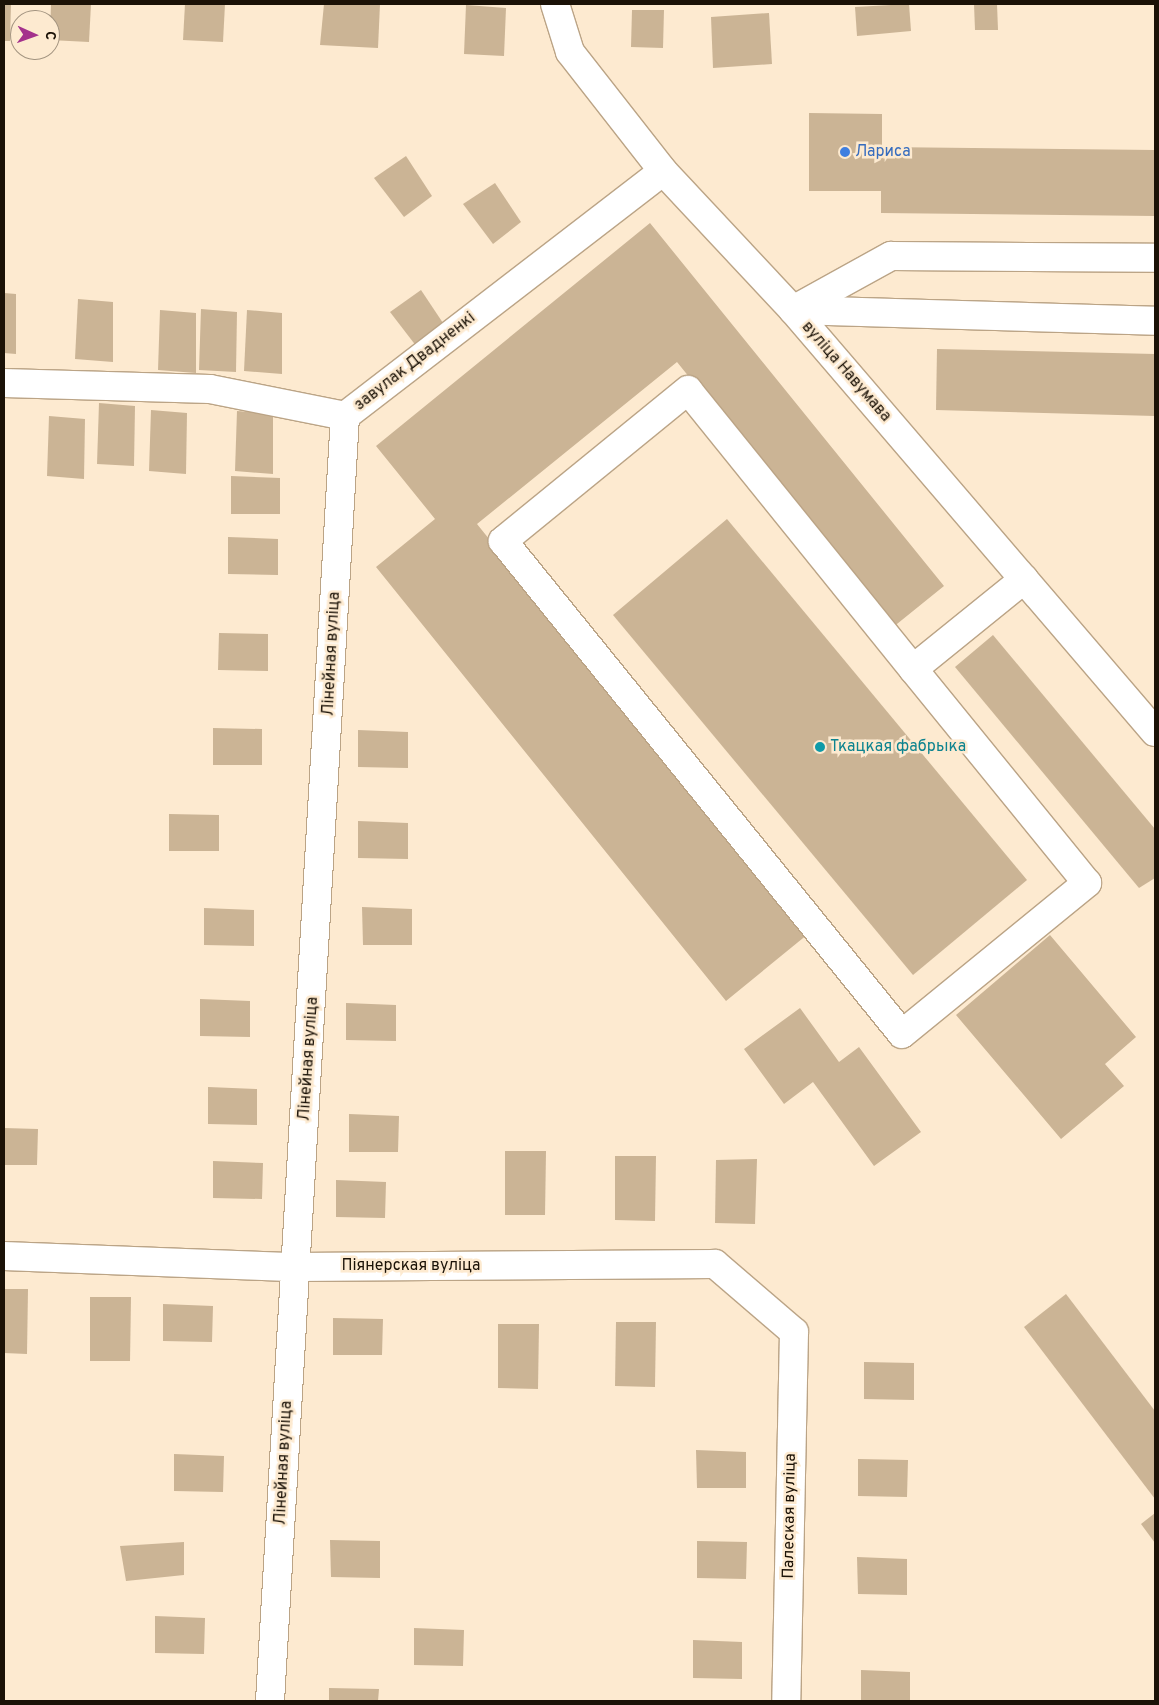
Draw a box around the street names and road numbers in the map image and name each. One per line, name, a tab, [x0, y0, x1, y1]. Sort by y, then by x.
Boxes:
street label: завулак Двадненкі	[351, 309, 479, 415]
street label: вуліца Навумава	[797, 318, 895, 426]
street label: Лінейная вуліца	[319, 591, 345, 717]
street label: Лінейная вуліца	[295, 996, 323, 1122]
street label: Піянерская вуліца	[341, 1256, 481, 1276]
street label: Лінейная вуліца	[271, 1400, 297, 1526]
street label: Палеская вуліца	[779, 1453, 801, 1579]

